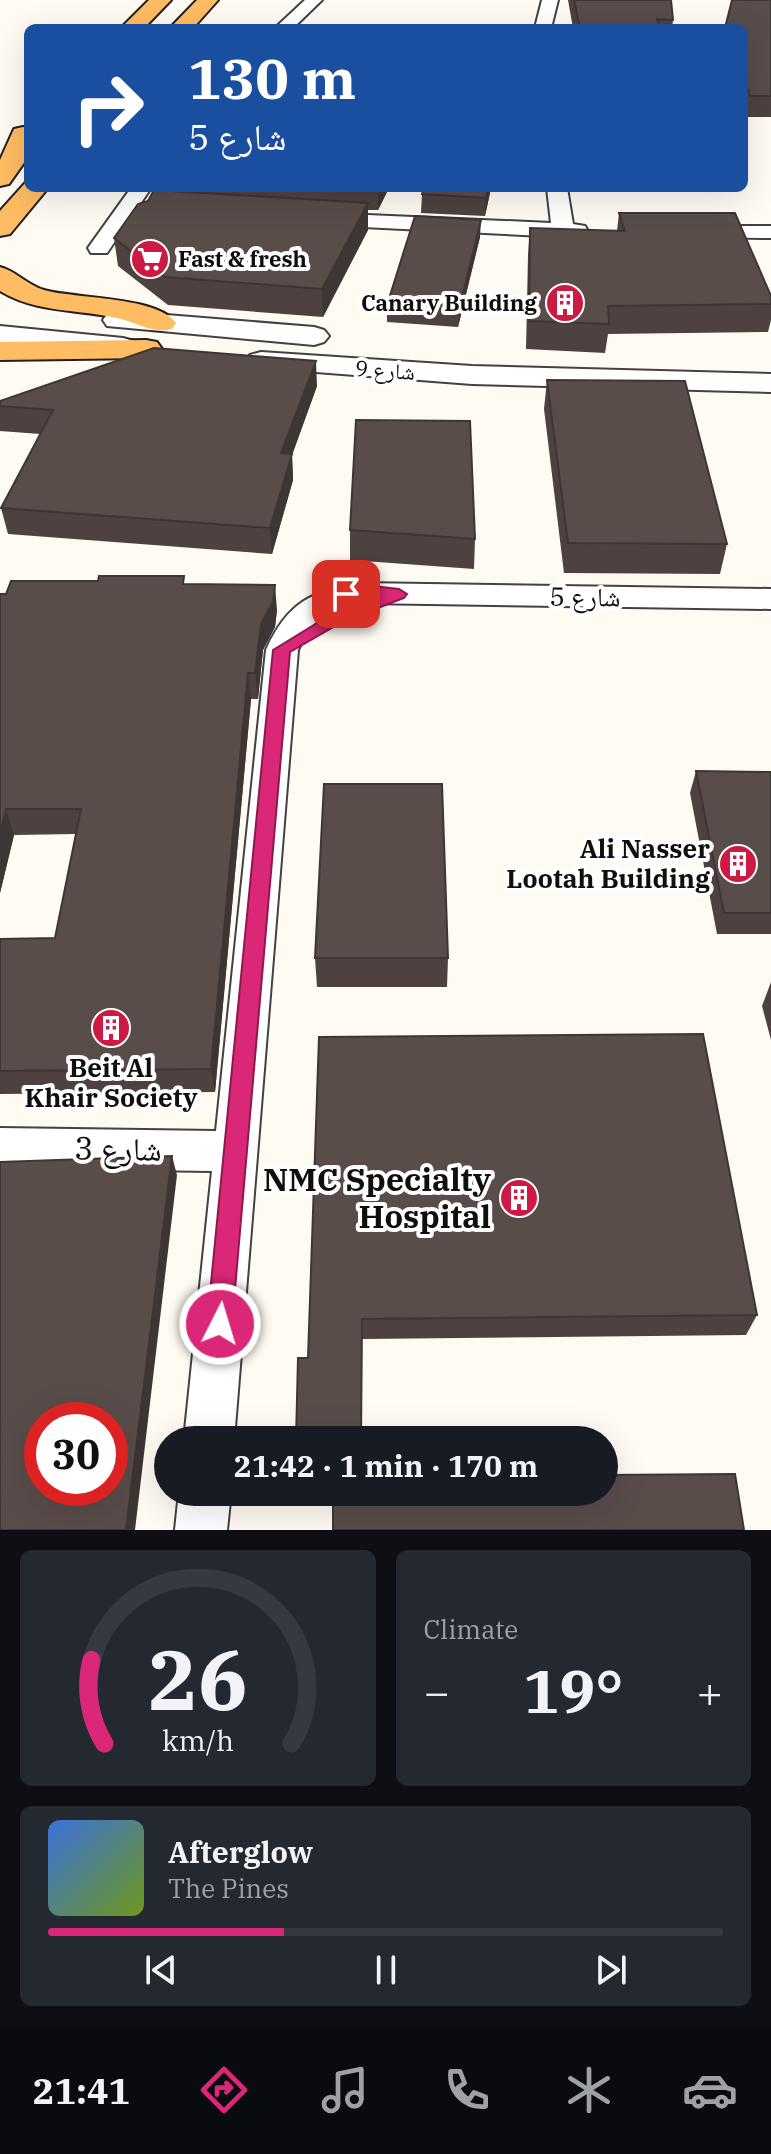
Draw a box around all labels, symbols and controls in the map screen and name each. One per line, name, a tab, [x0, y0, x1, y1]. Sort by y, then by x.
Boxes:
text: 130 m	[188, 42, 356, 114]
icon: right	[56, 56, 160, 160]
text: شارع 5	[188, 113, 286, 160]
supermarket icon: Fast & fresh	[129, 238, 171, 280]
place label: Fast & fresh	[178, 244, 307, 273]
building icon: Canary Building	[544, 282, 586, 324]
place label: Canary Building	[361, 288, 537, 317]
street label: شارع 9	[354, 353, 416, 386]
pin	[312, 560, 380, 628]
icon: arrive	[324, 572, 368, 616]
street label: شارع 5	[549, 578, 621, 614]
place label: Ali Nasser Lootah Building	[506, 831, 710, 895]
building icon: Ali Nasser Lootah Building	[717, 843, 759, 885]
building icon: Beit Al Khair Society	[90, 1007, 132, 1049]
place label: Beit Al Khair Society	[24, 1050, 198, 1114]
street label: شارع 3	[74, 1126, 162, 1170]
place label: NMC Specialty Hospital	[263, 1158, 492, 1237]
building icon: NMC Specialty Hospital	[498, 1177, 540, 1219]
position arrow	[178, 1282, 262, 1366]
speed limit sign: 30	[24, 1402, 128, 1506]
text: 21:42 · 1 min · 170 m	[234, 1446, 538, 1485]
text: Climate	[424, 1612, 518, 1646]
text: 26	[148, 1625, 248, 1733]
text: 19°	[523, 1651, 623, 1730]
text: −	[424, 1663, 450, 1720]
text: +	[697, 1663, 723, 1720]
text: km/h	[162, 1722, 234, 1759]
text: Afterglow	[168, 1832, 313, 1871]
text: The Pines	[168, 1871, 289, 1905]
icon: previous	[139, 1948, 183, 1992]
icon: pause	[364, 1948, 408, 1992]
icon: next	[589, 1948, 633, 1992]
icon: directions	[196, 2062, 252, 2118]
icon: music	[317, 2062, 373, 2118]
icon: phone	[439, 2062, 495, 2118]
icon: climate	[561, 2062, 617, 2118]
icon: car	[682, 2062, 738, 2118]
text: 21:41	[33, 2067, 130, 2114]

